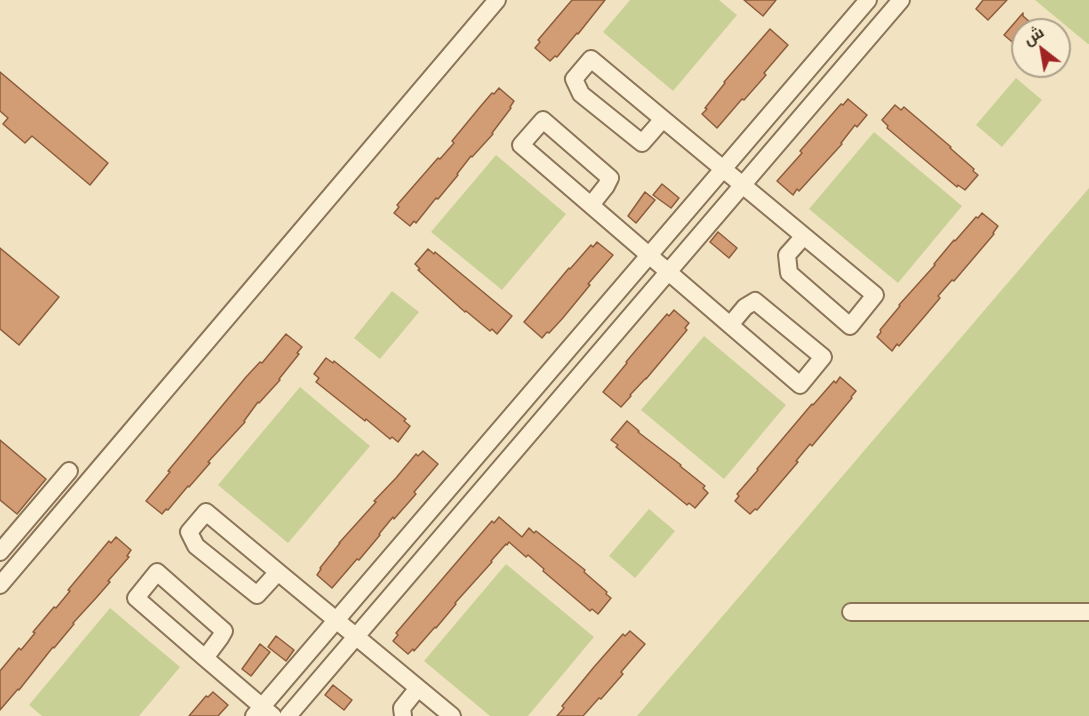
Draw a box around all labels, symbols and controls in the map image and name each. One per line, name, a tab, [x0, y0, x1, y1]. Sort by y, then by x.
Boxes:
north arrow	[1011, 18, 1071, 78]
text: ش	[1018, 19, 1048, 50]

